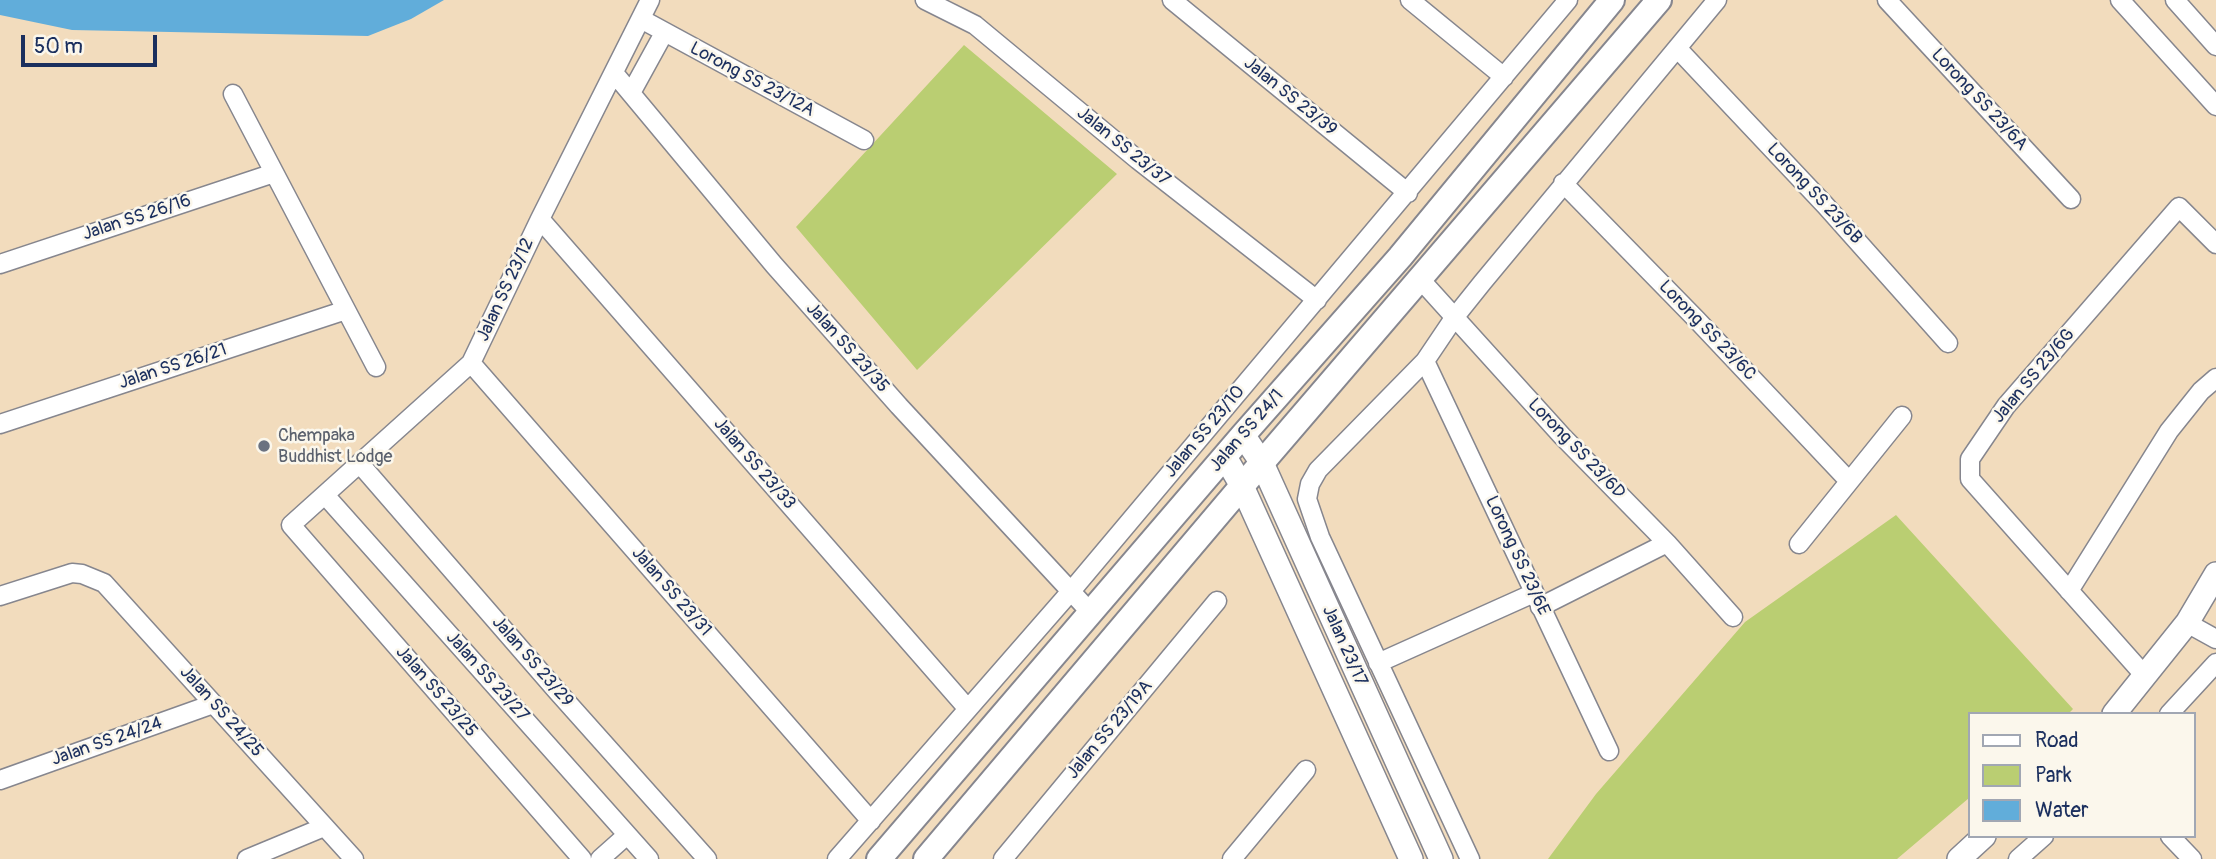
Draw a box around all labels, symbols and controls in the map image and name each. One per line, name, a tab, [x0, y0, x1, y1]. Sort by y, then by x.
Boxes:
scale bar	[24, 21, 161, 65]
text: 50 m	[34, 33, 83, 60]
street label: Lorong SS 23/12A	[686, 38, 818, 122]
street label: Lorong SS 23/6A	[1926, 45, 2032, 155]
street label: Jalan SS 23/39	[1239, 53, 1341, 141]
street label: Jalan SS 23/37	[1072, 103, 1174, 191]
street label: Lorong SS 23/6B	[1762, 139, 1866, 249]
street label: Jalan SS 26/16	[80, 190, 194, 246]
street label: Jalan SS 23/12	[473, 235, 539, 345]
street label: Lorong SS 23/6C	[1654, 276, 1760, 386]
street label: Jalan SS 23/35	[801, 298, 893, 398]
street label: Jalan SS 23/6G	[1988, 324, 2080, 428]
street label: Jalan SS 26/21	[116, 339, 230, 395]
street label: Jalan SS 23/10	[1160, 382, 1250, 482]
street label: Jalan SS 24/1	[1205, 385, 1289, 477]
street label: Lorong SS 23/6D	[1523, 394, 1629, 504]
street label: Jalan SS 23/33	[708, 414, 800, 514]
place label: Chempaka Buddhist Lodge	[278, 425, 392, 467]
marker: Chempaka Buddhist Lodge	[256, 438, 272, 454]
street label: Lorong SS 23/6E	[1480, 493, 1554, 619]
street label: Jalan SS 23/31	[626, 543, 716, 641]
street label: Jalan 23/17	[1317, 602, 1371, 690]
street label: Jalan SS 23/29	[487, 612, 577, 712]
street label: Jalan SS 23/27	[441, 628, 533, 726]
street label: Jalan SS 23/25	[390, 642, 482, 742]
street label: Jalan SS 24/25	[175, 662, 267, 762]
street label: Jalan SS 23/19A	[1062, 676, 1158, 784]
legend	[1968, 712, 2195, 838]
street label: Jalan SS 24/24	[49, 713, 165, 771]
text: Road	[2035, 727, 2079, 754]
text: Park	[2035, 762, 2072, 789]
text: Water	[2035, 797, 2088, 824]

